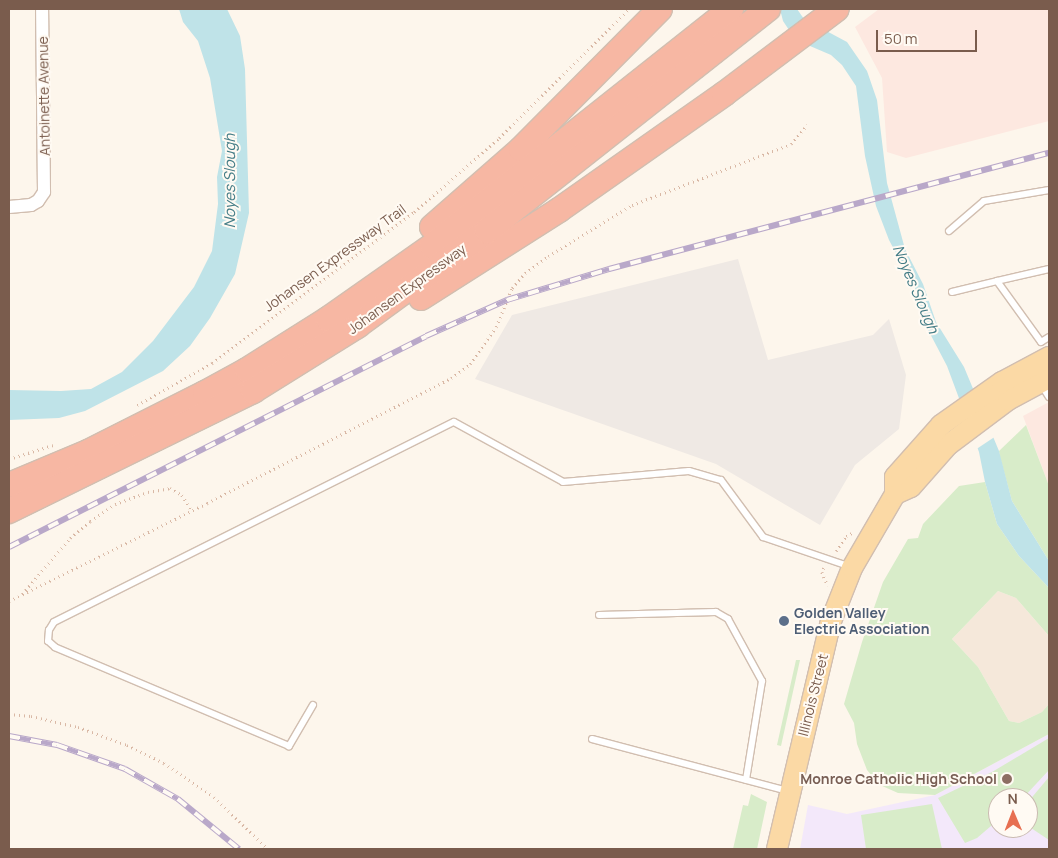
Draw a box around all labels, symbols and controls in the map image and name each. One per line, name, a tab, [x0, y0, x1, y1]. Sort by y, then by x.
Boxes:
scale bar	[878, 20, 979, 52]
text: 50 m	[884, 28, 918, 49]
street label: Antoinette Avenue	[35, 36, 53, 156]
water label: Noyes Slough	[221, 134, 239, 228]
street label: Johansen Expressway Trail	[261, 201, 409, 315]
street label: Johansen Expressway	[345, 241, 469, 337]
water label: Noyes Slough	[889, 242, 943, 336]
place label: Golden Valley Electric Association	[794, 605, 929, 638]
marker: Golden Valley Electric Association	[778, 615, 790, 627]
street label: Illinois Street	[795, 652, 831, 738]
place label: Monroe Catholic High School	[800, 771, 997, 787]
marker: Monroe Catholic High School	[1001, 773, 1013, 785]
north arrow	[988, 788, 1038, 838]
text: N	[1008, 789, 1018, 808]

